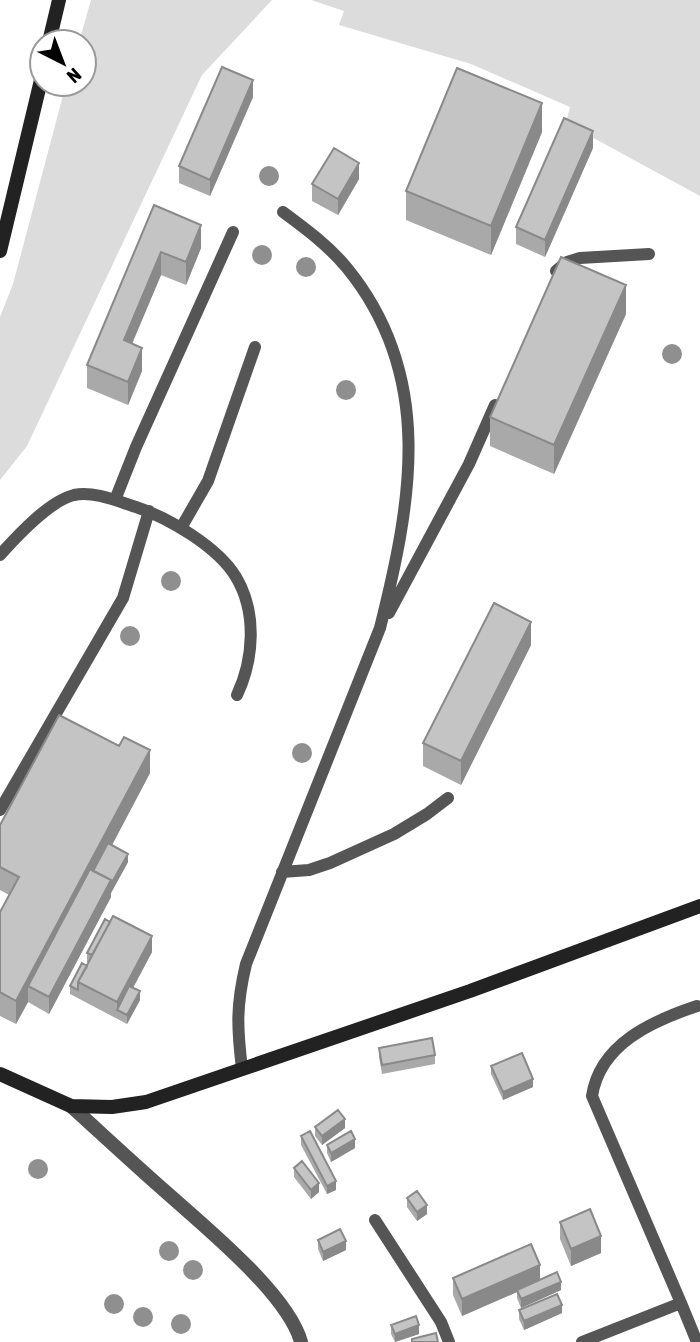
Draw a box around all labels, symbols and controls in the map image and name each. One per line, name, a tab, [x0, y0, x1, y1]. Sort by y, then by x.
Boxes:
north arrow	[28, 28, 98, 98]
text: N	[63, 64, 86, 88]

